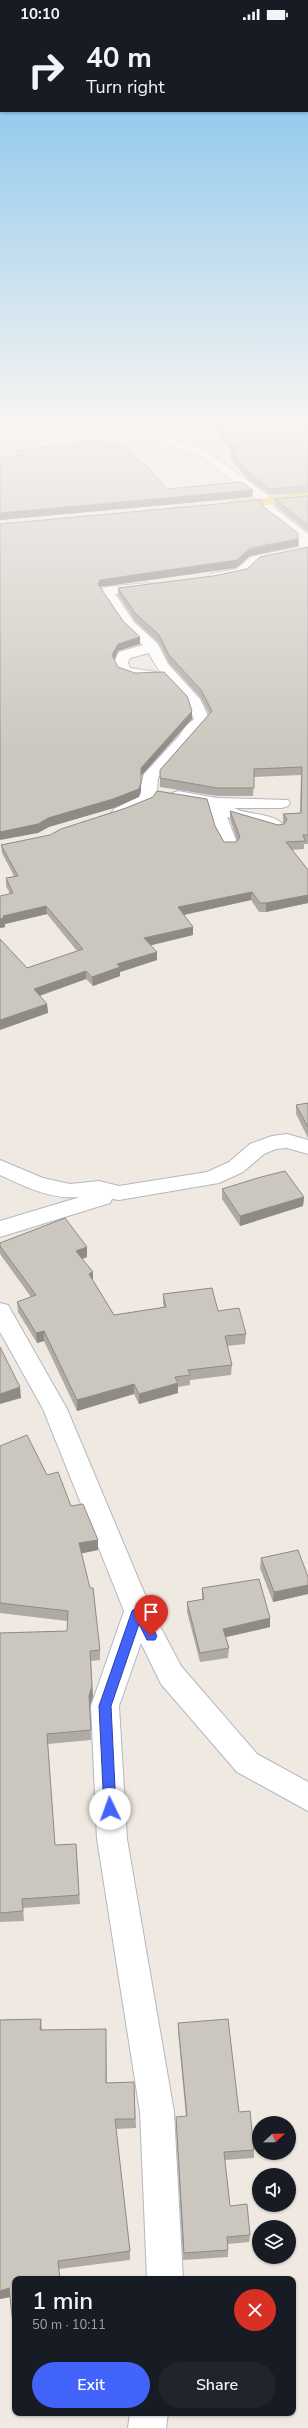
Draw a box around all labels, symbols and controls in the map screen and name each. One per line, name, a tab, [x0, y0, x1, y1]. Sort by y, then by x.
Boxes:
text: 10:10	[20, 4, 60, 24]
text: 40 m	[86, 39, 152, 77]
icon: right	[20, 44, 72, 96]
text: Turn right	[86, 75, 165, 99]
pin	[134, 1595, 168, 1636]
icon: arrive	[140, 1601, 162, 1623]
position arrow	[89, 1788, 131, 1830]
north arrow	[252, 2116, 296, 2160]
map controls	[252, 2116, 296, 2264]
button: sound	[252, 2168, 296, 2212]
button: layers	[252, 2220, 296, 2264]
text: 1 min	[32, 2285, 93, 2317]
button: close	[234, 2289, 276, 2331]
text: 50 m · 10:11	[32, 2316, 106, 2334]
button: Exit	[32, 2362, 150, 2408]
button: Share	[158, 2362, 276, 2408]

